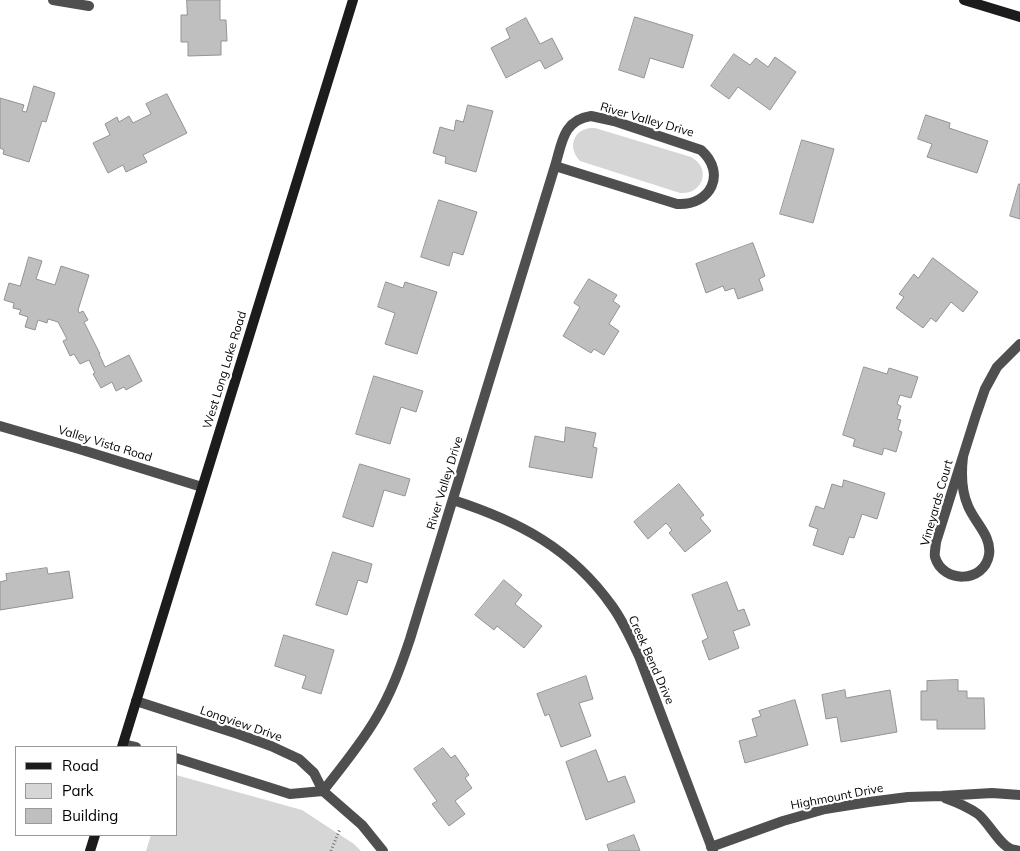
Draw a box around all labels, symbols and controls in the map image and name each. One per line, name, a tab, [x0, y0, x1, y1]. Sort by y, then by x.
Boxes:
street label: River Valley Drive	[598, 100, 696, 140]
street label: West Long Lake Road	[200, 310, 250, 430]
street label: Valley Vista Road	[56, 423, 154, 465]
street label: River Valley Drive	[424, 435, 466, 531]
street label: Vineyards Court	[918, 458, 956, 548]
street label: Creek Bend Drive	[625, 613, 677, 707]
street label: Longview Drive	[198, 703, 284, 745]
legend	[15, 746, 178, 836]
text: Road	[62, 756, 99, 775]
text: Park	[62, 781, 94, 800]
street label: Highmount Drive	[789, 781, 885, 813]
text: Building	[62, 806, 118, 825]

